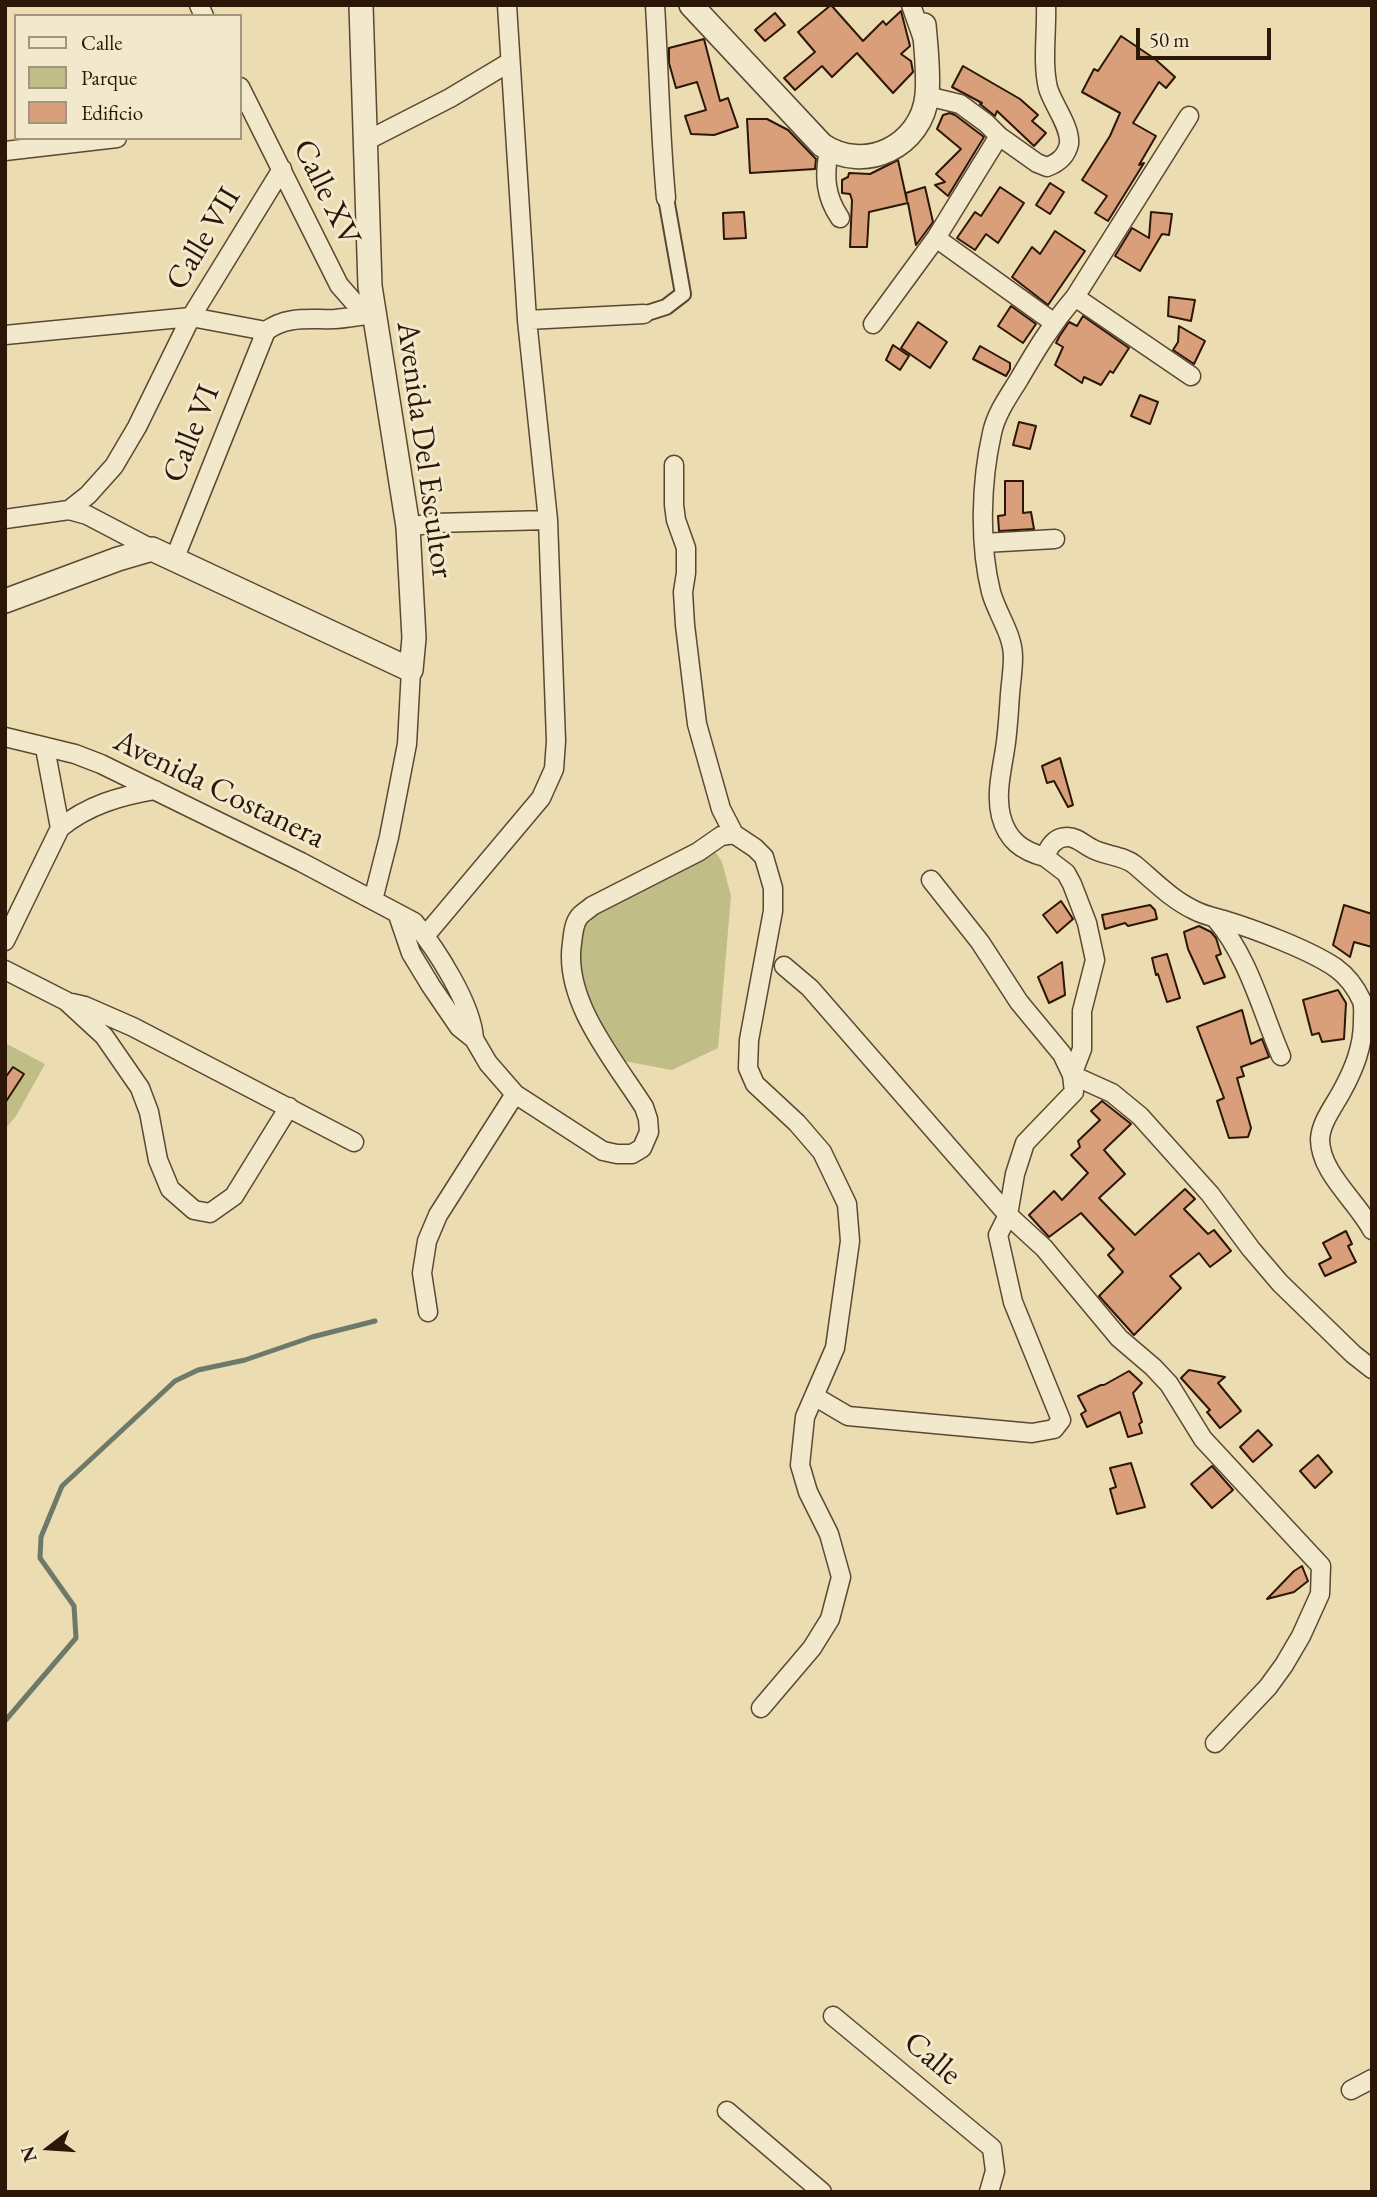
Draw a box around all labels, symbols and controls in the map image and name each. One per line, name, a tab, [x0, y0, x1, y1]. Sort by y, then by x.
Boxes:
legend	[14, 14, 242, 140]
scale bar	[1139, 14, 1274, 58]
text: 50 m	[1149, 26, 1190, 53]
text: Calle	[81, 29, 123, 56]
text: Parque	[81, 64, 137, 91]
text: Edificio	[81, 99, 143, 126]
street label: Calle XV	[284, 133, 368, 253]
street label: Calle VII	[158, 181, 250, 297]
street label: Avenida Del Escultor	[387, 319, 461, 581]
street label: Calle VI	[155, 379, 229, 489]
street label: Avenida Costanera	[107, 722, 331, 858]
street label: Calle	[895, 2024, 969, 2094]
north arrow	[14, 2113, 84, 2183]
text: N	[14, 2143, 43, 2165]

